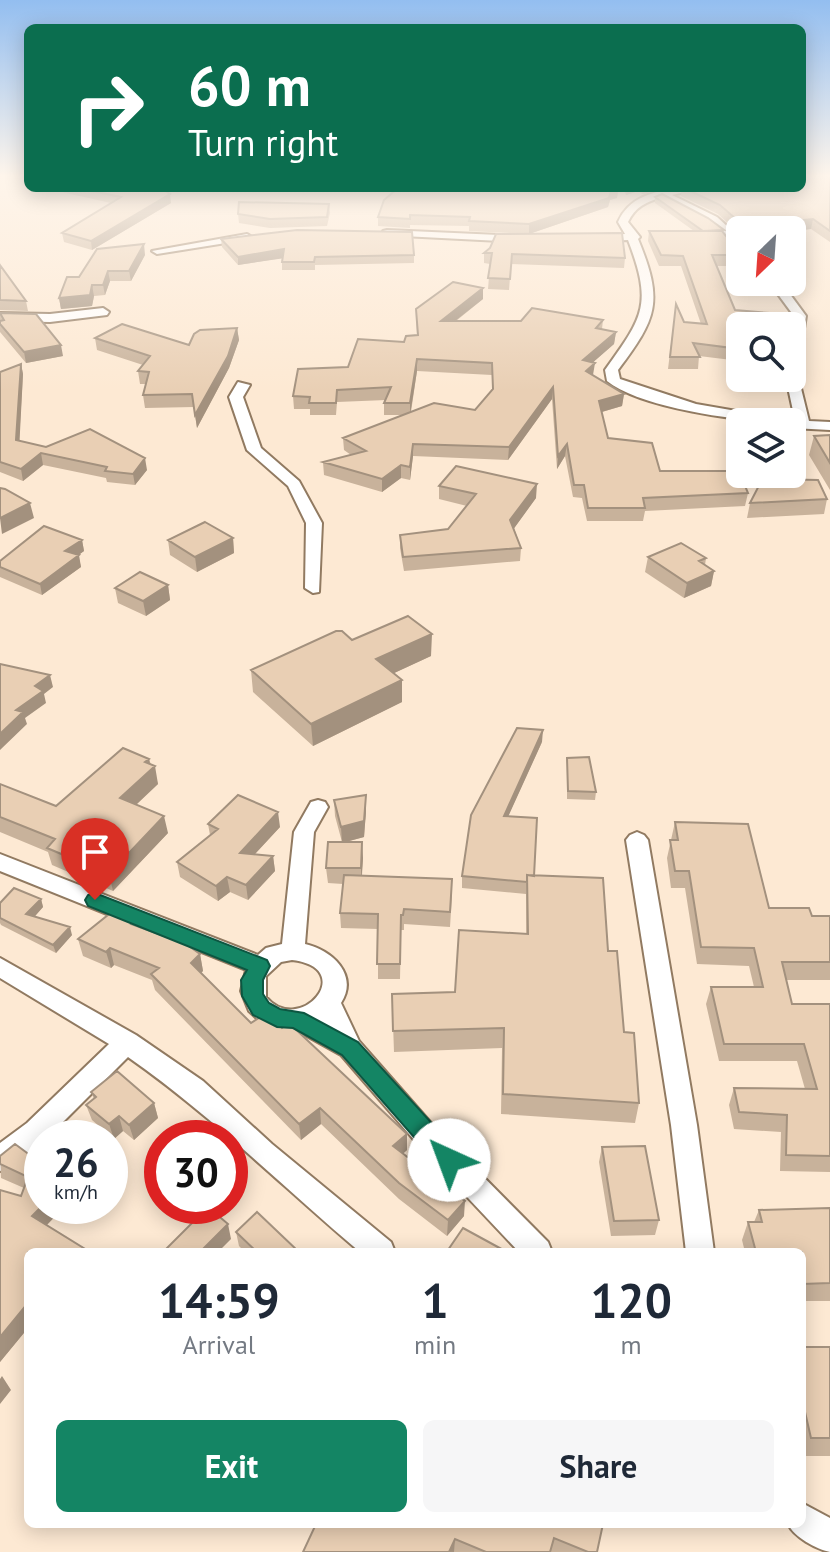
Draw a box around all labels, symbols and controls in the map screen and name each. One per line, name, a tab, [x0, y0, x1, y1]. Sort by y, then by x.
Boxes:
text: 60 m	[188, 49, 311, 121]
icon: right	[56, 56, 160, 160]
text: Turn right	[188, 119, 338, 166]
north arrow	[726, 216, 806, 296]
map controls	[726, 216, 806, 488]
button: search	[726, 312, 806, 392]
button: layers	[726, 408, 806, 488]
pin	[61, 818, 129, 900]
icon: arrive	[73, 830, 117, 874]
position arrow	[407, 1118, 491, 1202]
speed limit sign: 30	[144, 1120, 248, 1224]
text: 26	[53, 1136, 99, 1188]
text: km/h	[54, 1179, 98, 1205]
text: 14:59	[158, 1269, 280, 1331]
text: 1	[421, 1269, 449, 1331]
text: 120	[590, 1269, 672, 1331]
text: Arrival	[183, 1328, 255, 1361]
text: min	[414, 1328, 456, 1361]
text: m	[621, 1328, 642, 1361]
button: Exit	[56, 1420, 407, 1512]
button: Share	[423, 1420, 774, 1512]

